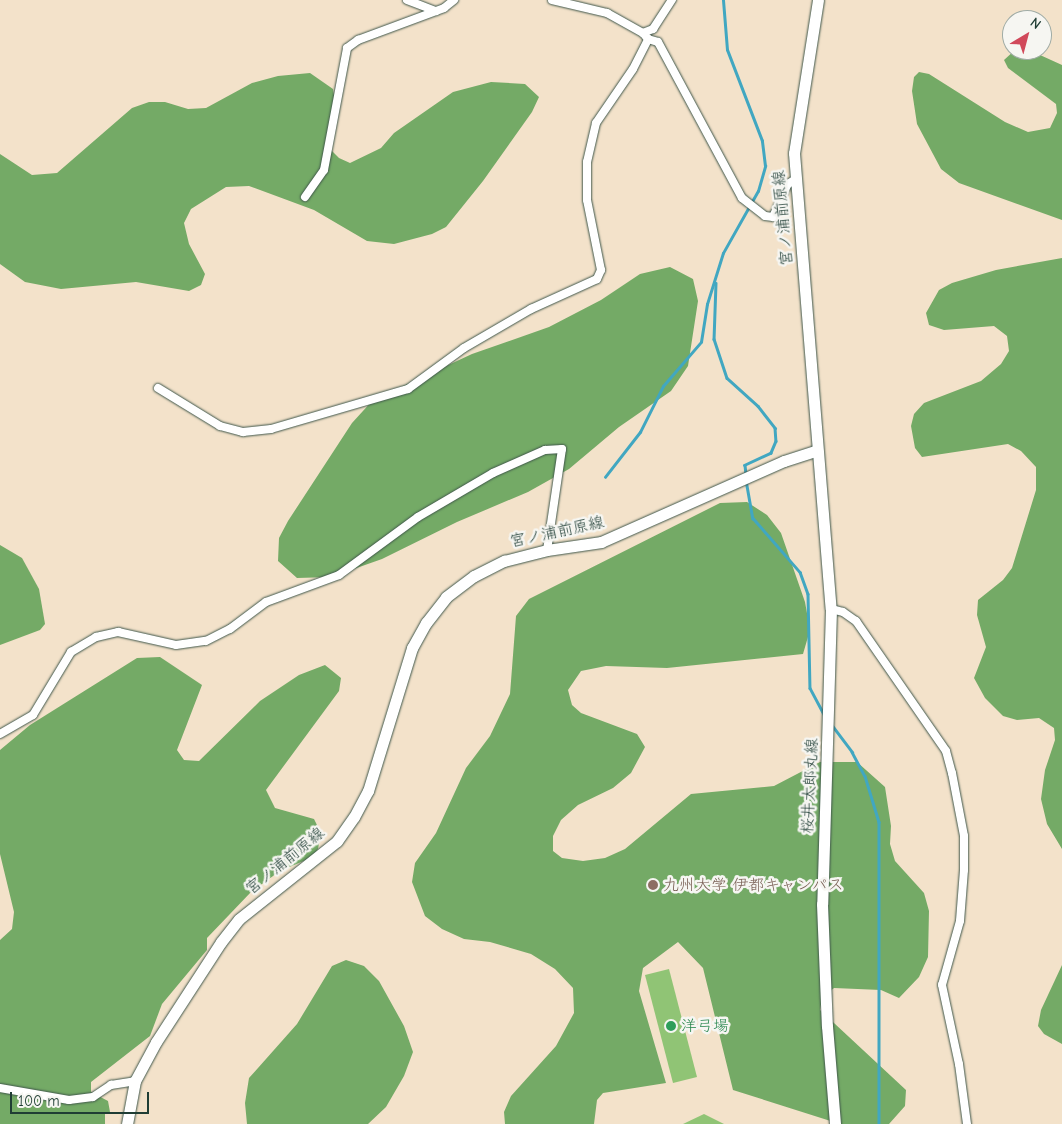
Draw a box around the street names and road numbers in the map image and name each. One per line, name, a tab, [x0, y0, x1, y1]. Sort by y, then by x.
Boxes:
street label: 宮ノ浦前原線	[769, 169, 797, 267]
street label: 宮ノ浦前原線	[508, 513, 606, 551]
street label: 桜井太郎丸線	[798, 738, 822, 834]
street label: 宮ノ浦前原線	[242, 823, 328, 899]

